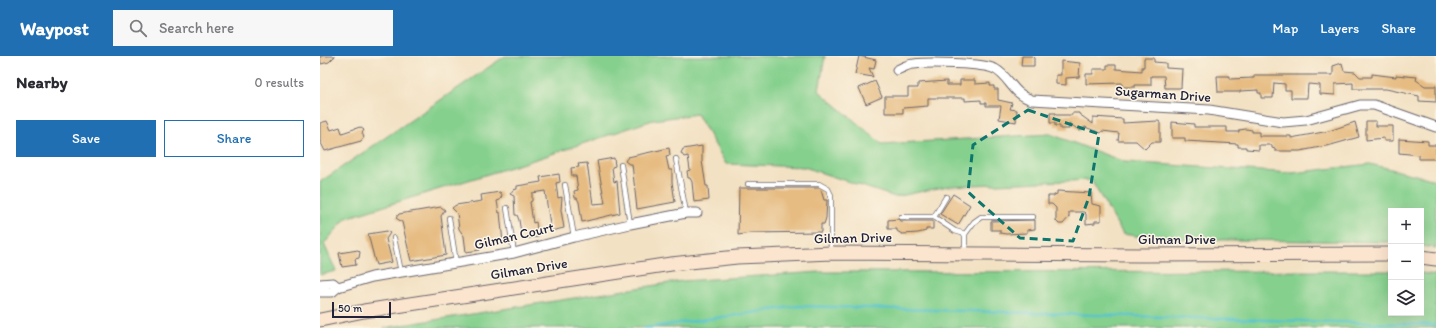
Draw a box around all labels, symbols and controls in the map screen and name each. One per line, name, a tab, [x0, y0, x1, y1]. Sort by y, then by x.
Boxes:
search box	[113, 10, 393, 46]
text: Waypost	[20, 17, 89, 40]
icon: search	[127, 17, 149, 39]
text: Search here	[159, 19, 234, 37]
text: Map	[1273, 20, 1298, 37]
text: Layers	[1320, 20, 1359, 37]
text: Share	[1381, 20, 1416, 37]
text: Nearby	[16, 72, 68, 92]
text: 0 results	[254, 75, 304, 90]
street label: Sugarman Drive	[1114, 82, 1212, 106]
button: Save	[16, 120, 156, 157]
button: Share	[164, 120, 304, 157]
map controls	[1388, 208, 1424, 316]
button: +	[1388, 208, 1424, 244]
street label: Gilman Court	[473, 219, 555, 253]
street label: Gilman Drive	[814, 229, 892, 247]
street label: Gilman Drive	[1138, 231, 1216, 248]
button: −	[1388, 244, 1424, 280]
street label: Gilman Drive	[489, 254, 569, 283]
button: layers	[1388, 280, 1424, 316]
scale bar	[332, 300, 391, 319]
text: 50 m	[338, 302, 362, 315]

